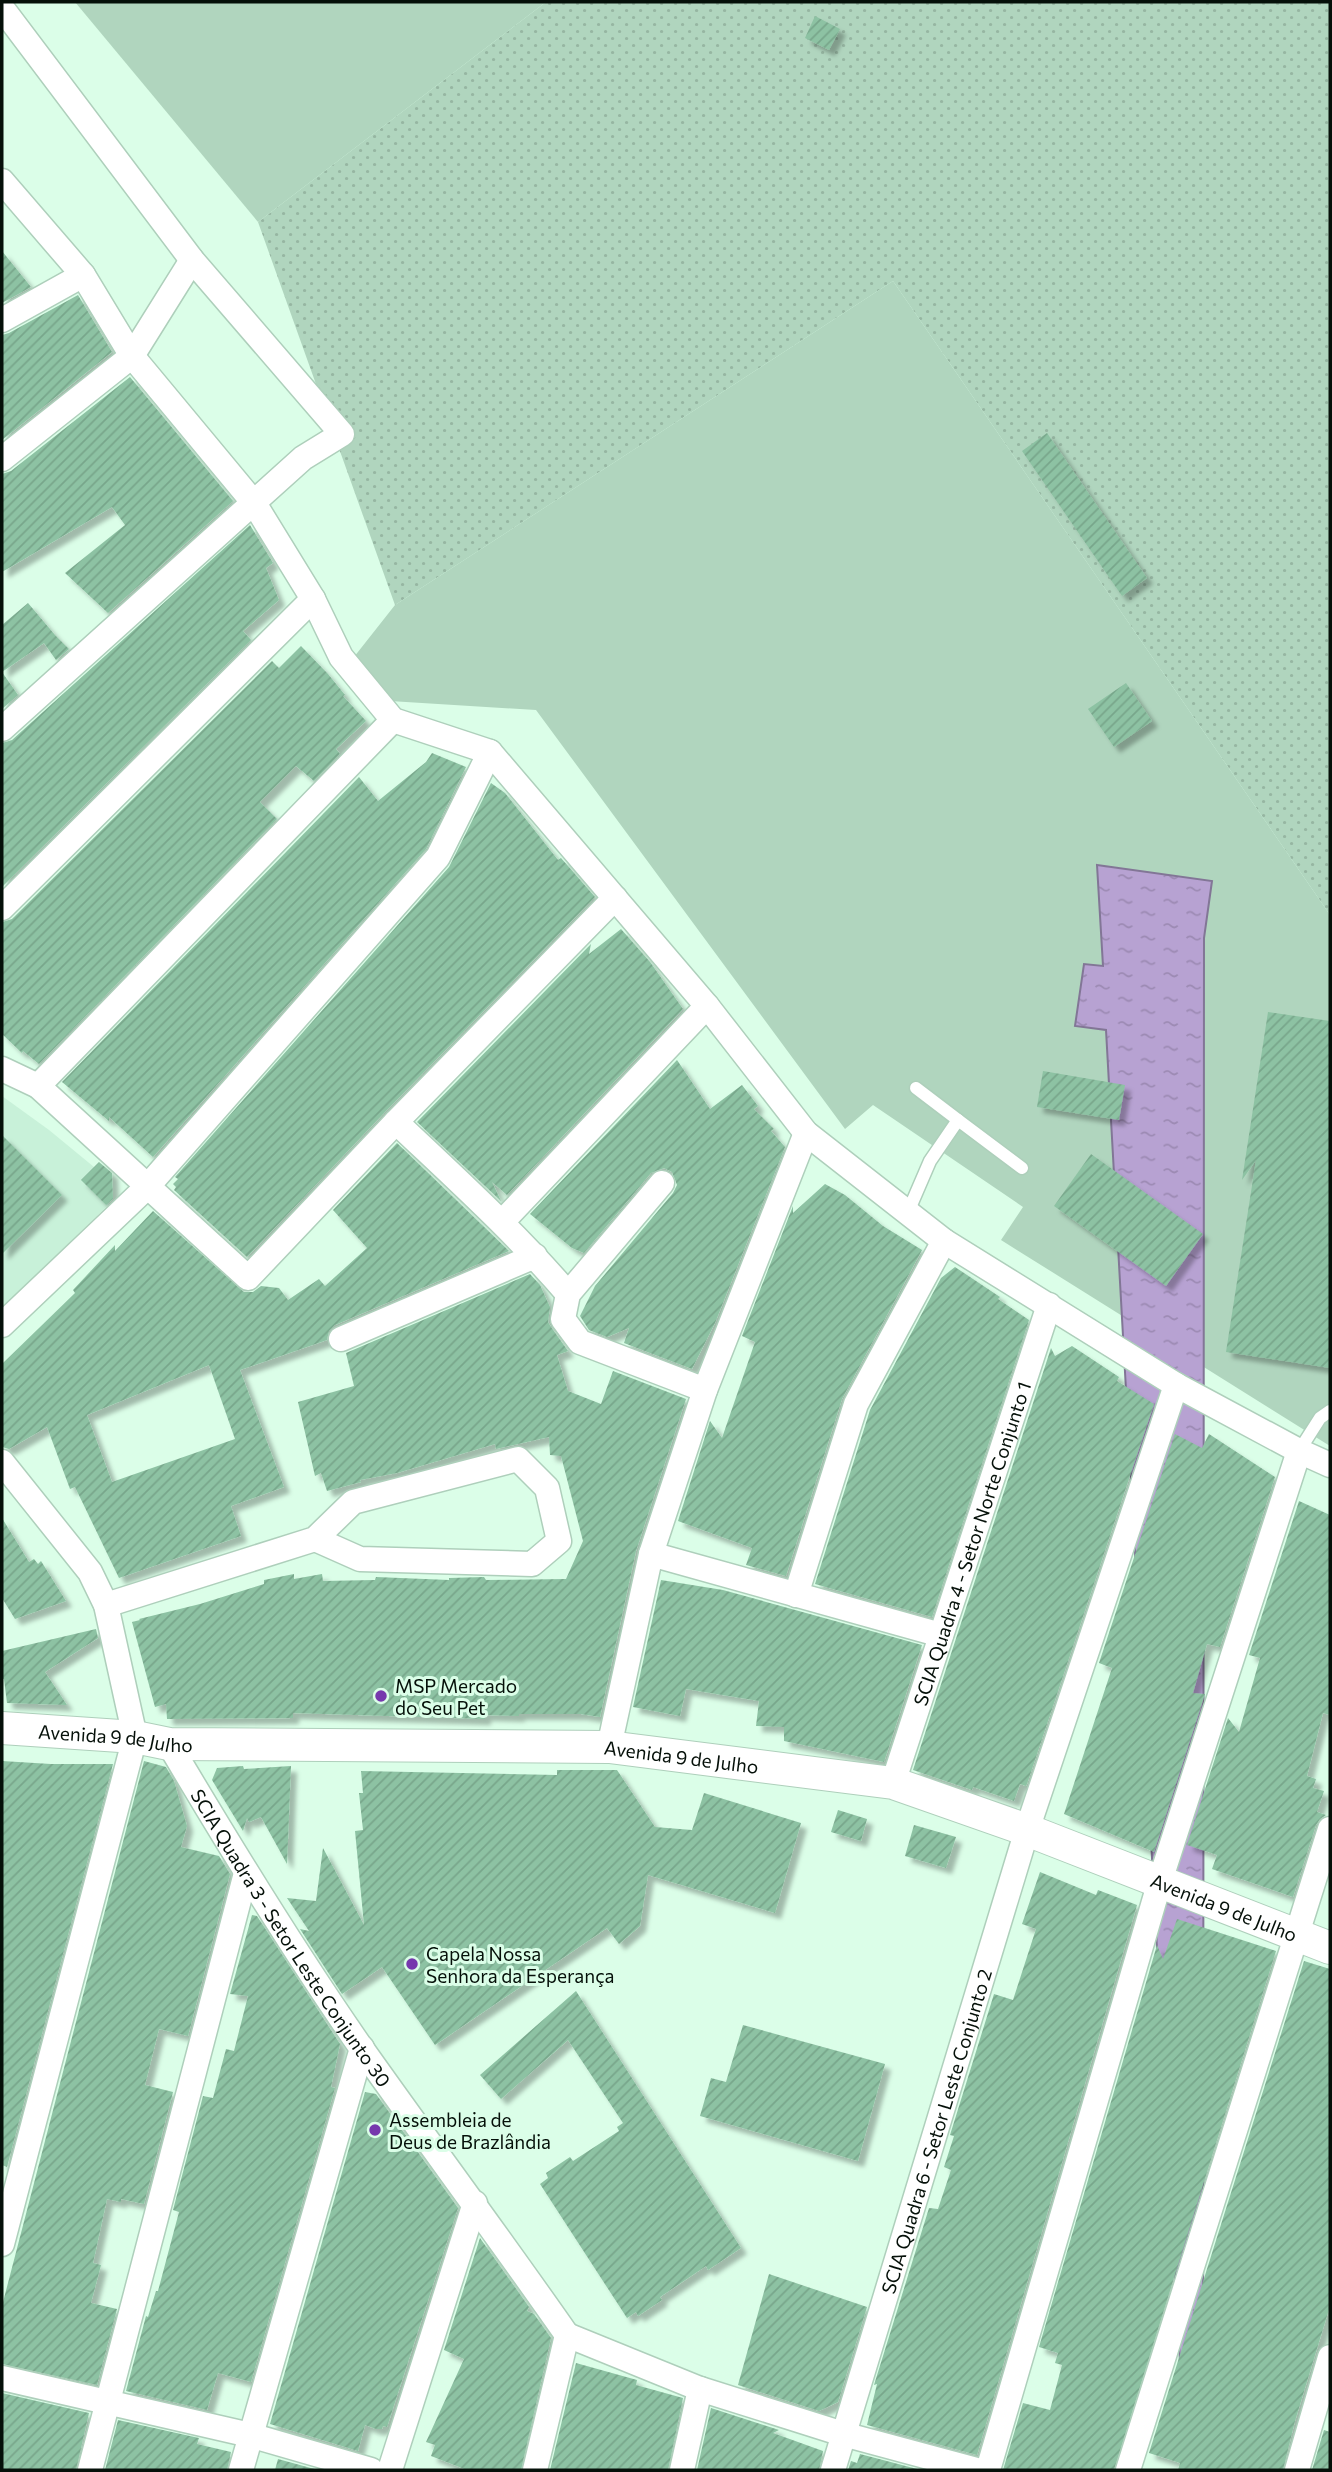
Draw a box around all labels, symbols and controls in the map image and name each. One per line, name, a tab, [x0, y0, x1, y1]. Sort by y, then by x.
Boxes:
street label: SCIA Quadra 4 - Setor Norte Conjunto 1	[908, 1379, 1035, 1708]
place label: MSP Mercado do Seu Pet	[395, 1674, 517, 1719]
marker: MSP Mercado do Seu Pet	[373, 1688, 389, 1704]
street label: Avenida 9 de Julho	[38, 1719, 193, 1756]
street label: Avenida 9 de Julho	[603, 1735, 760, 1777]
street label: SCIA Quadra 3 - Setor Leste Conjunto 30	[187, 1784, 396, 2091]
street label: Avenida 9 de Julho	[1148, 1868, 1301, 1946]
place label: Capela Nossa Senhora da Esperança	[426, 1942, 615, 1987]
marker: Capela Nossa Senhora da Esperança	[404, 1956, 420, 1972]
street label: SCIA Quadra 6 - Setor Leste Conjunto 2	[876, 1966, 996, 2296]
place label: Assembleia de Deus de Brazlândia	[389, 2108, 551, 2153]
marker: Assembleia de Deus de Brazlândia	[367, 2122, 383, 2138]

